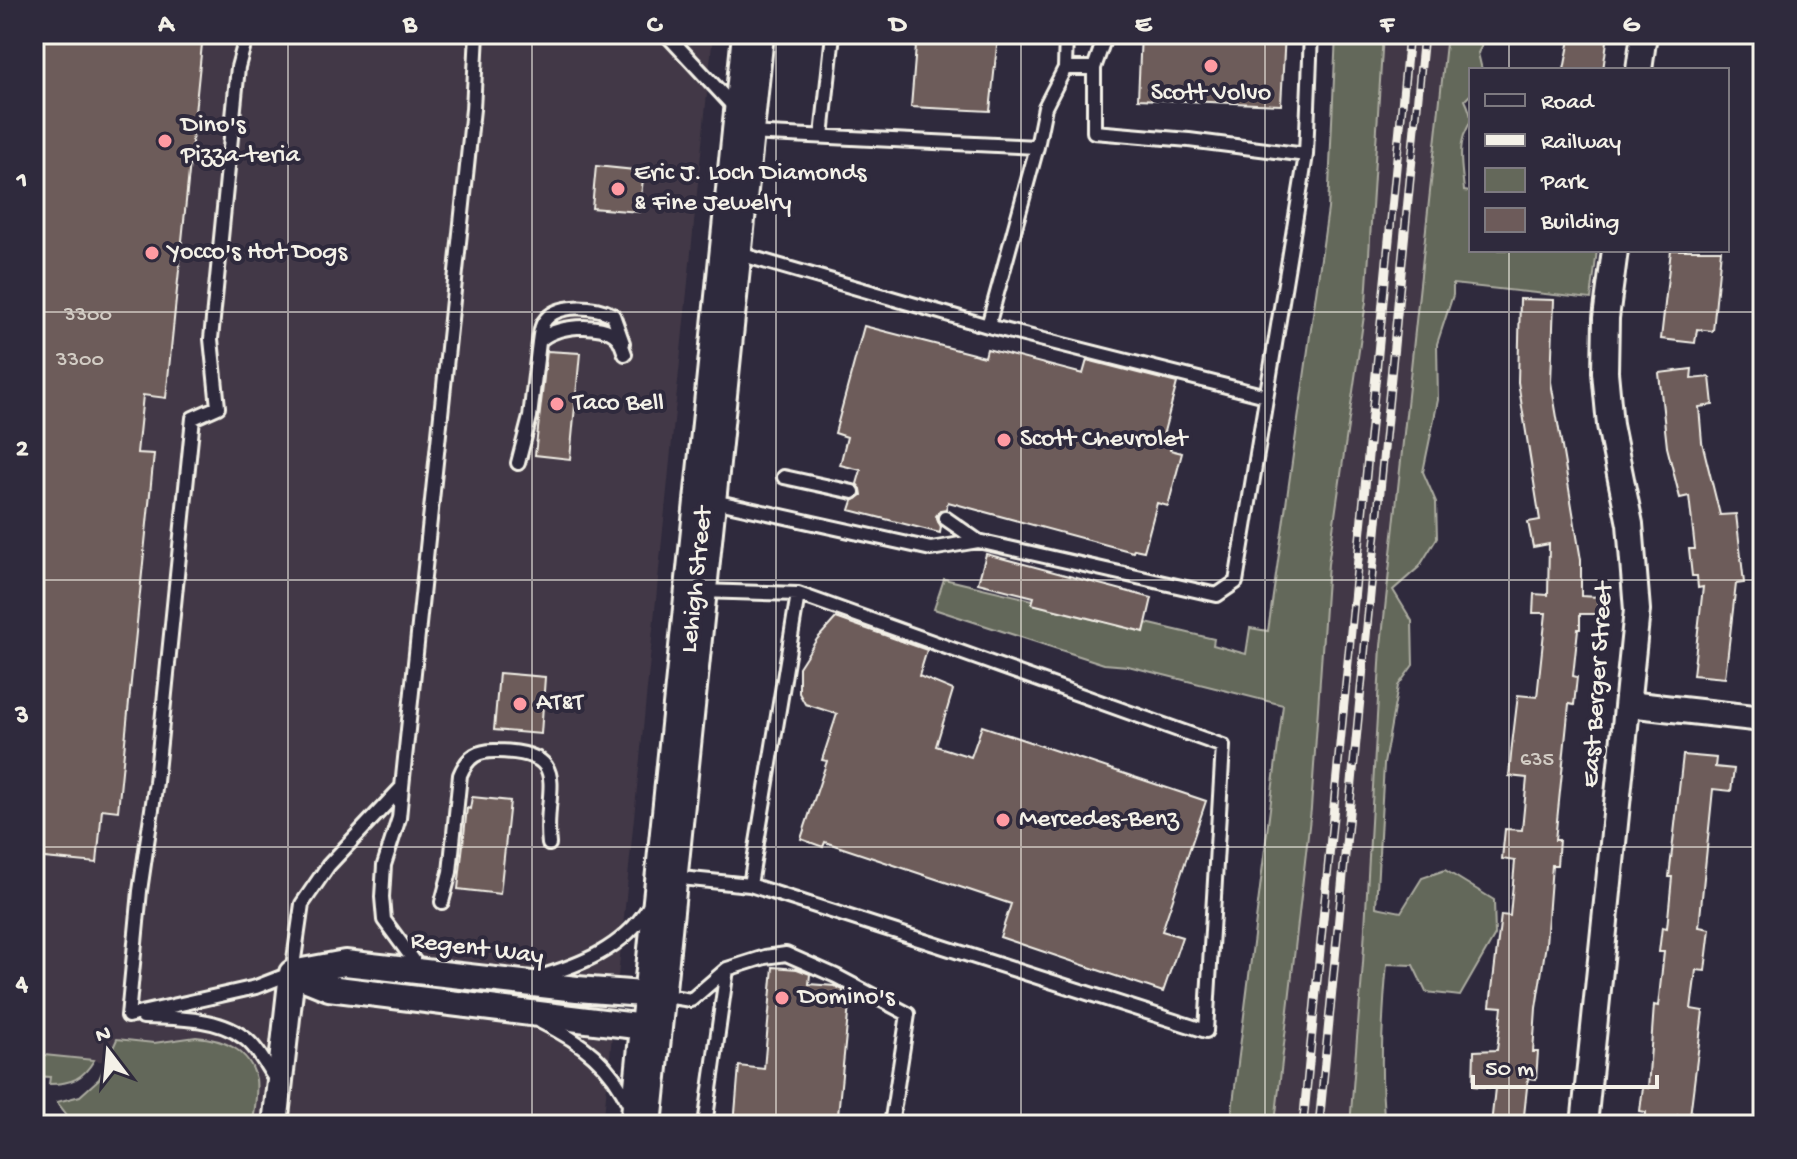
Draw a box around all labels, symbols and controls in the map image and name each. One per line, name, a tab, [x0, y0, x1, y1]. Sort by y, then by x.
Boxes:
text: A	[157, 11, 175, 42]
text: B	[402, 11, 418, 42]
text: C	[647, 11, 664, 42]
text: D	[888, 11, 908, 42]
text: E	[1135, 11, 1153, 42]
text: F	[1379, 11, 1395, 42]
text: G	[1623, 11, 1641, 42]
marker: Scott Volvo	[1202, 57, 1220, 75]
legend	[1469, 68, 1729, 252]
place label: Scott Volvo	[1151, 79, 1271, 110]
text: Road	[1541, 89, 1595, 118]
place label: Dino's Pizza-teria	[179, 111, 301, 172]
text: Railway	[1541, 129, 1621, 158]
marker: Dino's Pizza-teria	[156, 132, 174, 150]
place label: Eric J. Loch Diamonds & Fine Jewelry	[634, 159, 868, 220]
text: 1	[16, 167, 27, 198]
text: Park	[1540, 169, 1589, 198]
marker: Eric J. Loch Diamonds & Fine Jewelry	[609, 180, 627, 198]
text: Building	[1540, 209, 1619, 238]
place label: Yocco's Hot Dogs	[166, 238, 348, 269]
marker: Yocco's Hot Dogs	[143, 244, 161, 262]
house number: 3300	[63, 303, 112, 329]
house number: 3300	[55, 348, 104, 374]
place label: Taco Bell	[571, 389, 664, 420]
marker: Taco Bell	[548, 395, 566, 413]
place label: Scott Chevrolet	[1020, 425, 1190, 456]
marker: Scott Chevrolet	[995, 431, 1013, 449]
text: 2	[16, 435, 29, 466]
street label: Lehigh Street	[675, 503, 721, 655]
street label: East Berger Street	[1576, 579, 1622, 789]
place label: AT&T	[536, 689, 584, 720]
marker: AT&T	[511, 695, 529, 713]
text: 3	[14, 702, 29, 733]
house number: 635	[1520, 748, 1554, 774]
place label: Mercedes-Benz	[1019, 805, 1180, 836]
marker: Mercedes-Benz	[994, 811, 1012, 829]
street label: Regent Way	[409, 926, 545, 974]
text: 4	[15, 970, 29, 1001]
place label: Domino's	[796, 983, 896, 1014]
marker: Domino's	[773, 989, 791, 1007]
north arrow	[68, 1011, 148, 1091]
text: N	[93, 1021, 114, 1050]
scale bar	[1473, 1039, 1657, 1089]
text: 50 m	[1485, 1056, 1534, 1085]

